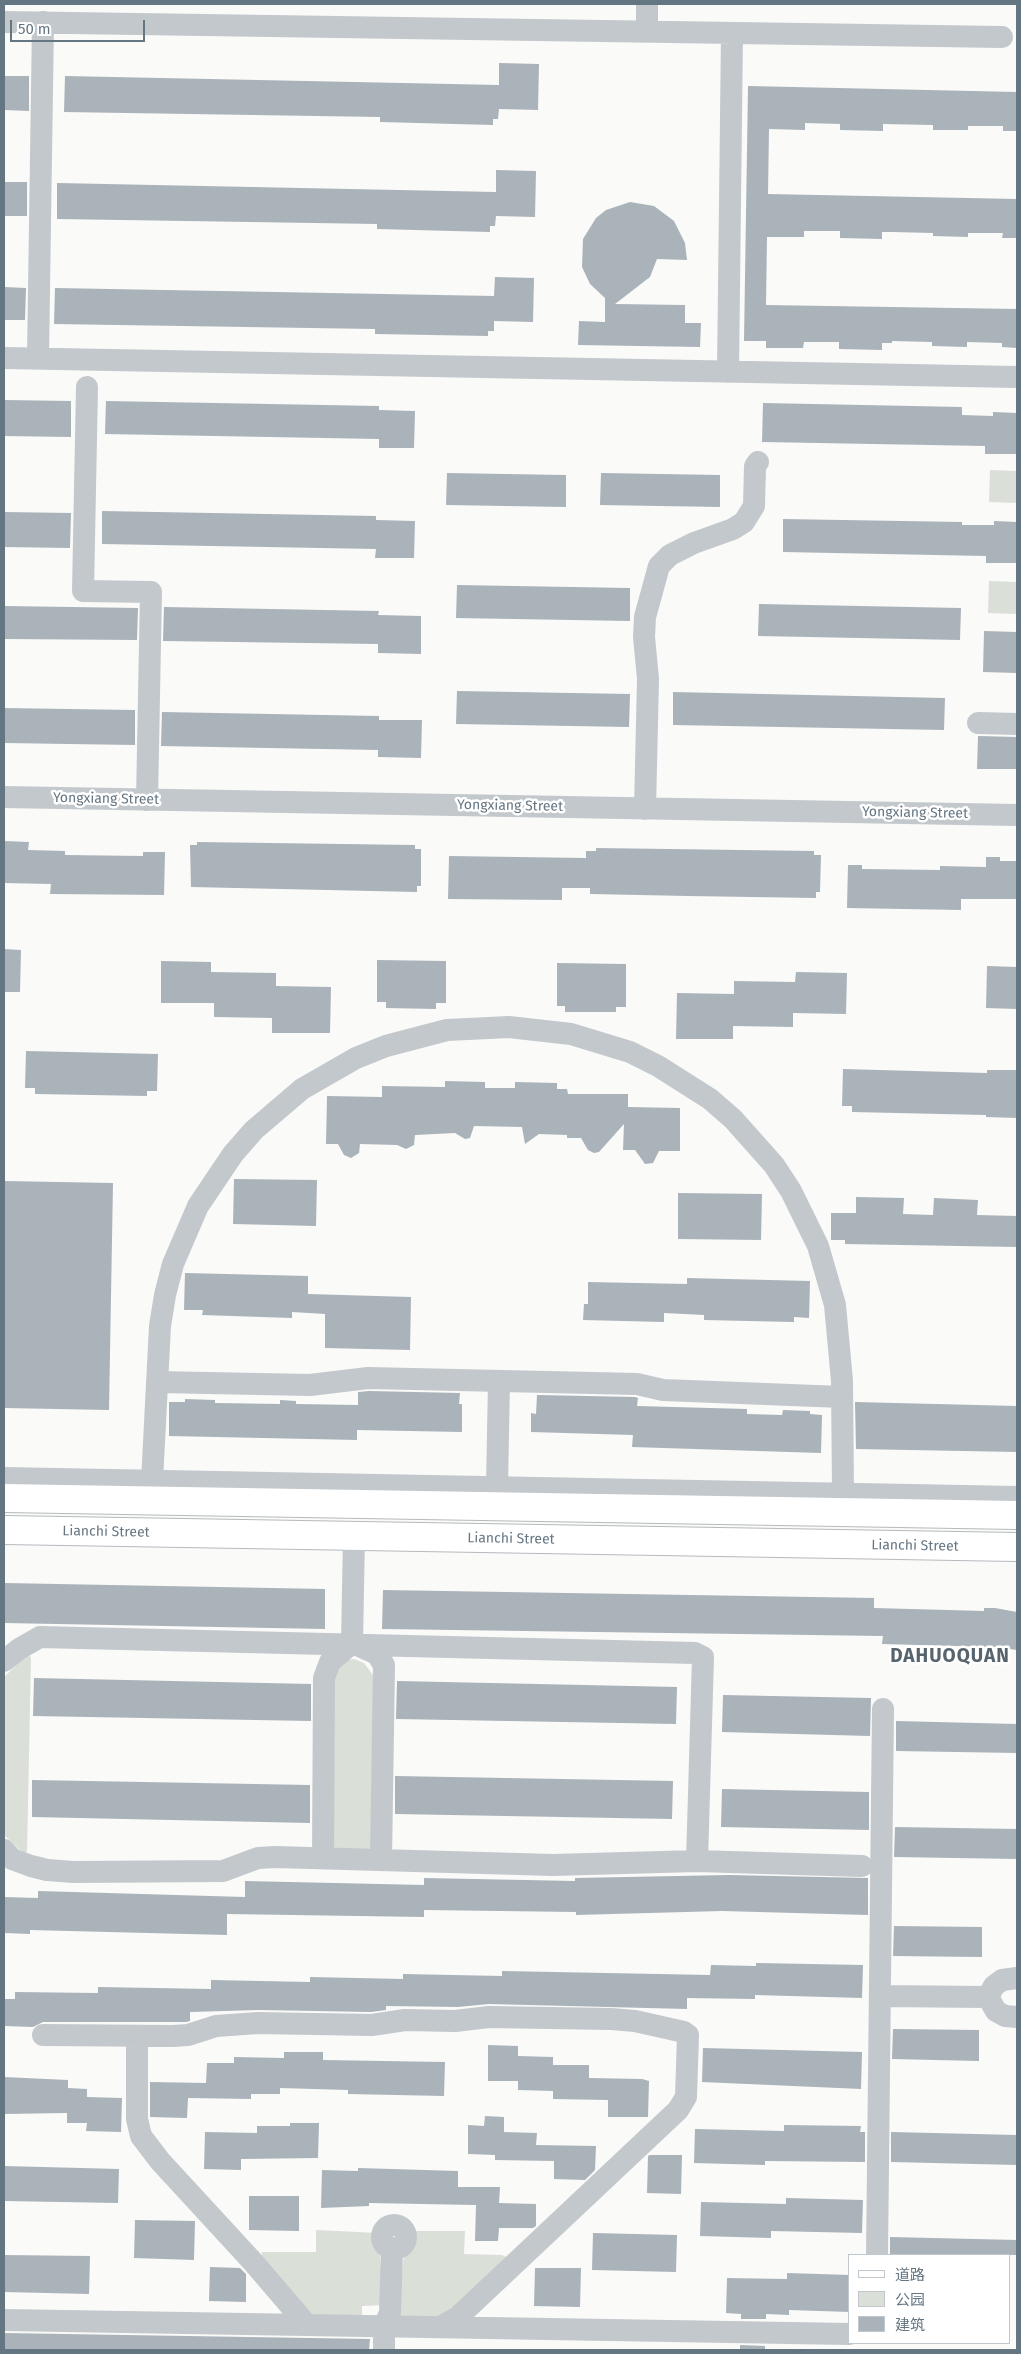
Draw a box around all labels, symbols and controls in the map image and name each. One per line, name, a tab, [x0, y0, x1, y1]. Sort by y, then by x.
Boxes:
scale bar	[12, 10, 148, 42]
text: 50 m	[18, 20, 51, 38]
street label: Yongxiang Street	[53, 790, 159, 808]
street label: Yongxiang Street	[457, 797, 563, 815]
street label: Yongxiang Street	[862, 804, 968, 822]
street label: Lianchi Street	[62, 1523, 150, 1541]
street label: Lianchi Street	[467, 1530, 555, 1548]
street label: Lianchi Street	[871, 1537, 959, 1555]
district label: DAHUOQUAN	[889, 1646, 1011, 1668]
legend	[848, 2254, 1011, 2344]
text: 道路	[895, 2266, 925, 2284]
text: 公园	[895, 2291, 925, 2309]
text: 建筑	[895, 2316, 925, 2334]

